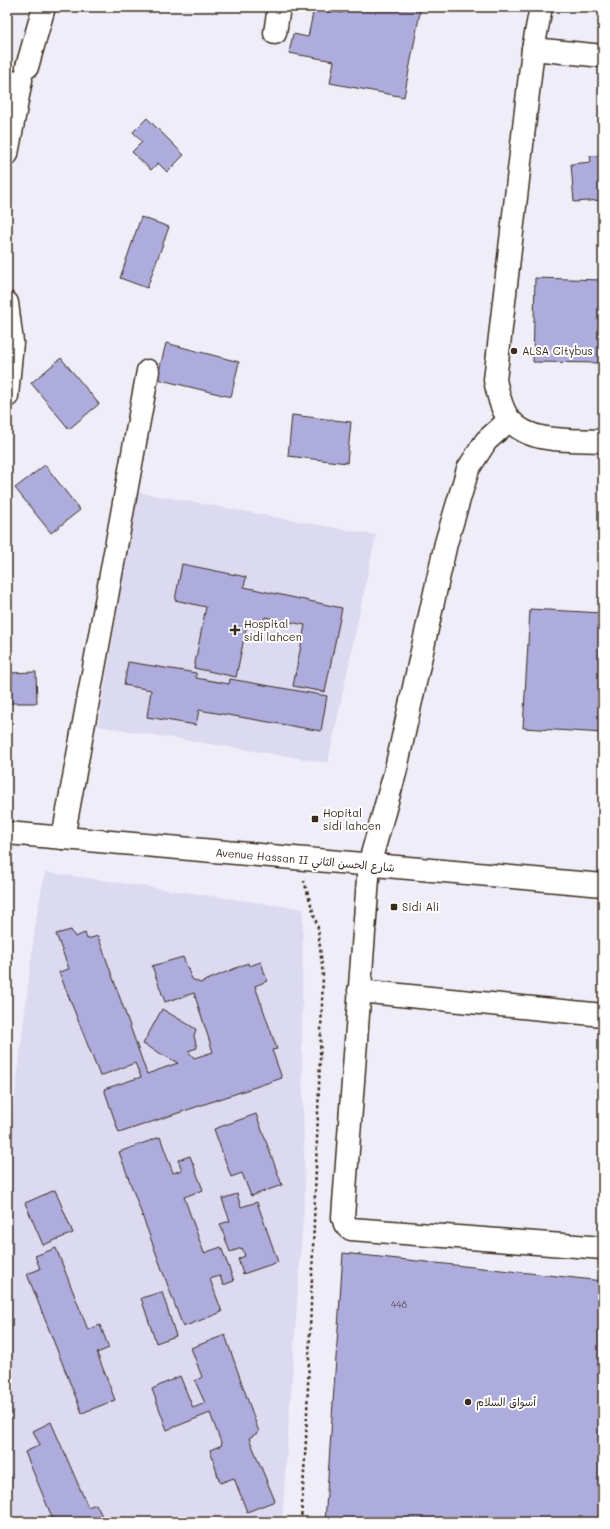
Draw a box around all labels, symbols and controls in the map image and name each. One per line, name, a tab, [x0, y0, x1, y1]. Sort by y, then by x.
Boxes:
place label: ALSA Citybus	[522, 343, 593, 358]
marker: ALSA Citybus	[509, 346, 519, 356]
place label: Hospital sidi lahcen	[244, 616, 302, 644]
marker: Hospital sidi lahcen	[229, 624, 241, 636]
place label: Hopital sidi lahcen	[323, 805, 381, 833]
marker: Hopital sidi lahcen	[310, 814, 320, 824]
street label: Avenue Hassan II شارع الحسن الثاني	[215, 844, 395, 879]
place label: Sidi Ali	[402, 899, 439, 914]
marker: Sidi Ali	[389, 902, 399, 912]
house number: 448	[391, 1299, 408, 1310]
place label: أسواق السلام	[476, 1394, 536, 1411]
marker: أسواق السلام	[463, 1397, 473, 1407]

